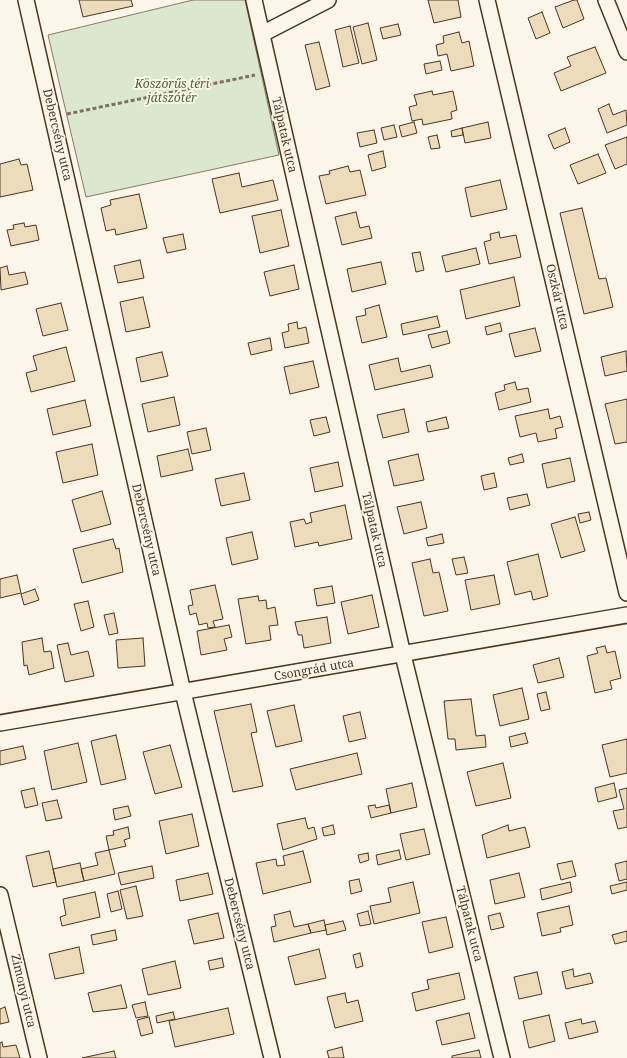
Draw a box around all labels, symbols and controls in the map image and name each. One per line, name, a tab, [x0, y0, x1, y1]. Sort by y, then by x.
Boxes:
park label: Köszörűs téri játszótér	[135, 78, 209, 106]
street label: Debercsény utca	[39, 87, 75, 183]
street label: Tálpatak utca	[268, 96, 300, 174]
street label: Oszkár utca	[542, 262, 572, 332]
street label: Debercsény utca	[128, 482, 164, 578]
street label: Tálpatak utca	[358, 491, 390, 569]
street label: Csongrád utca	[273, 656, 355, 684]
street label: Debercsény utca	[221, 877, 257, 971]
street label: Tálpatak utca	[453, 885, 485, 963]
street label: Zimonyi utca	[8, 953, 38, 1029]

